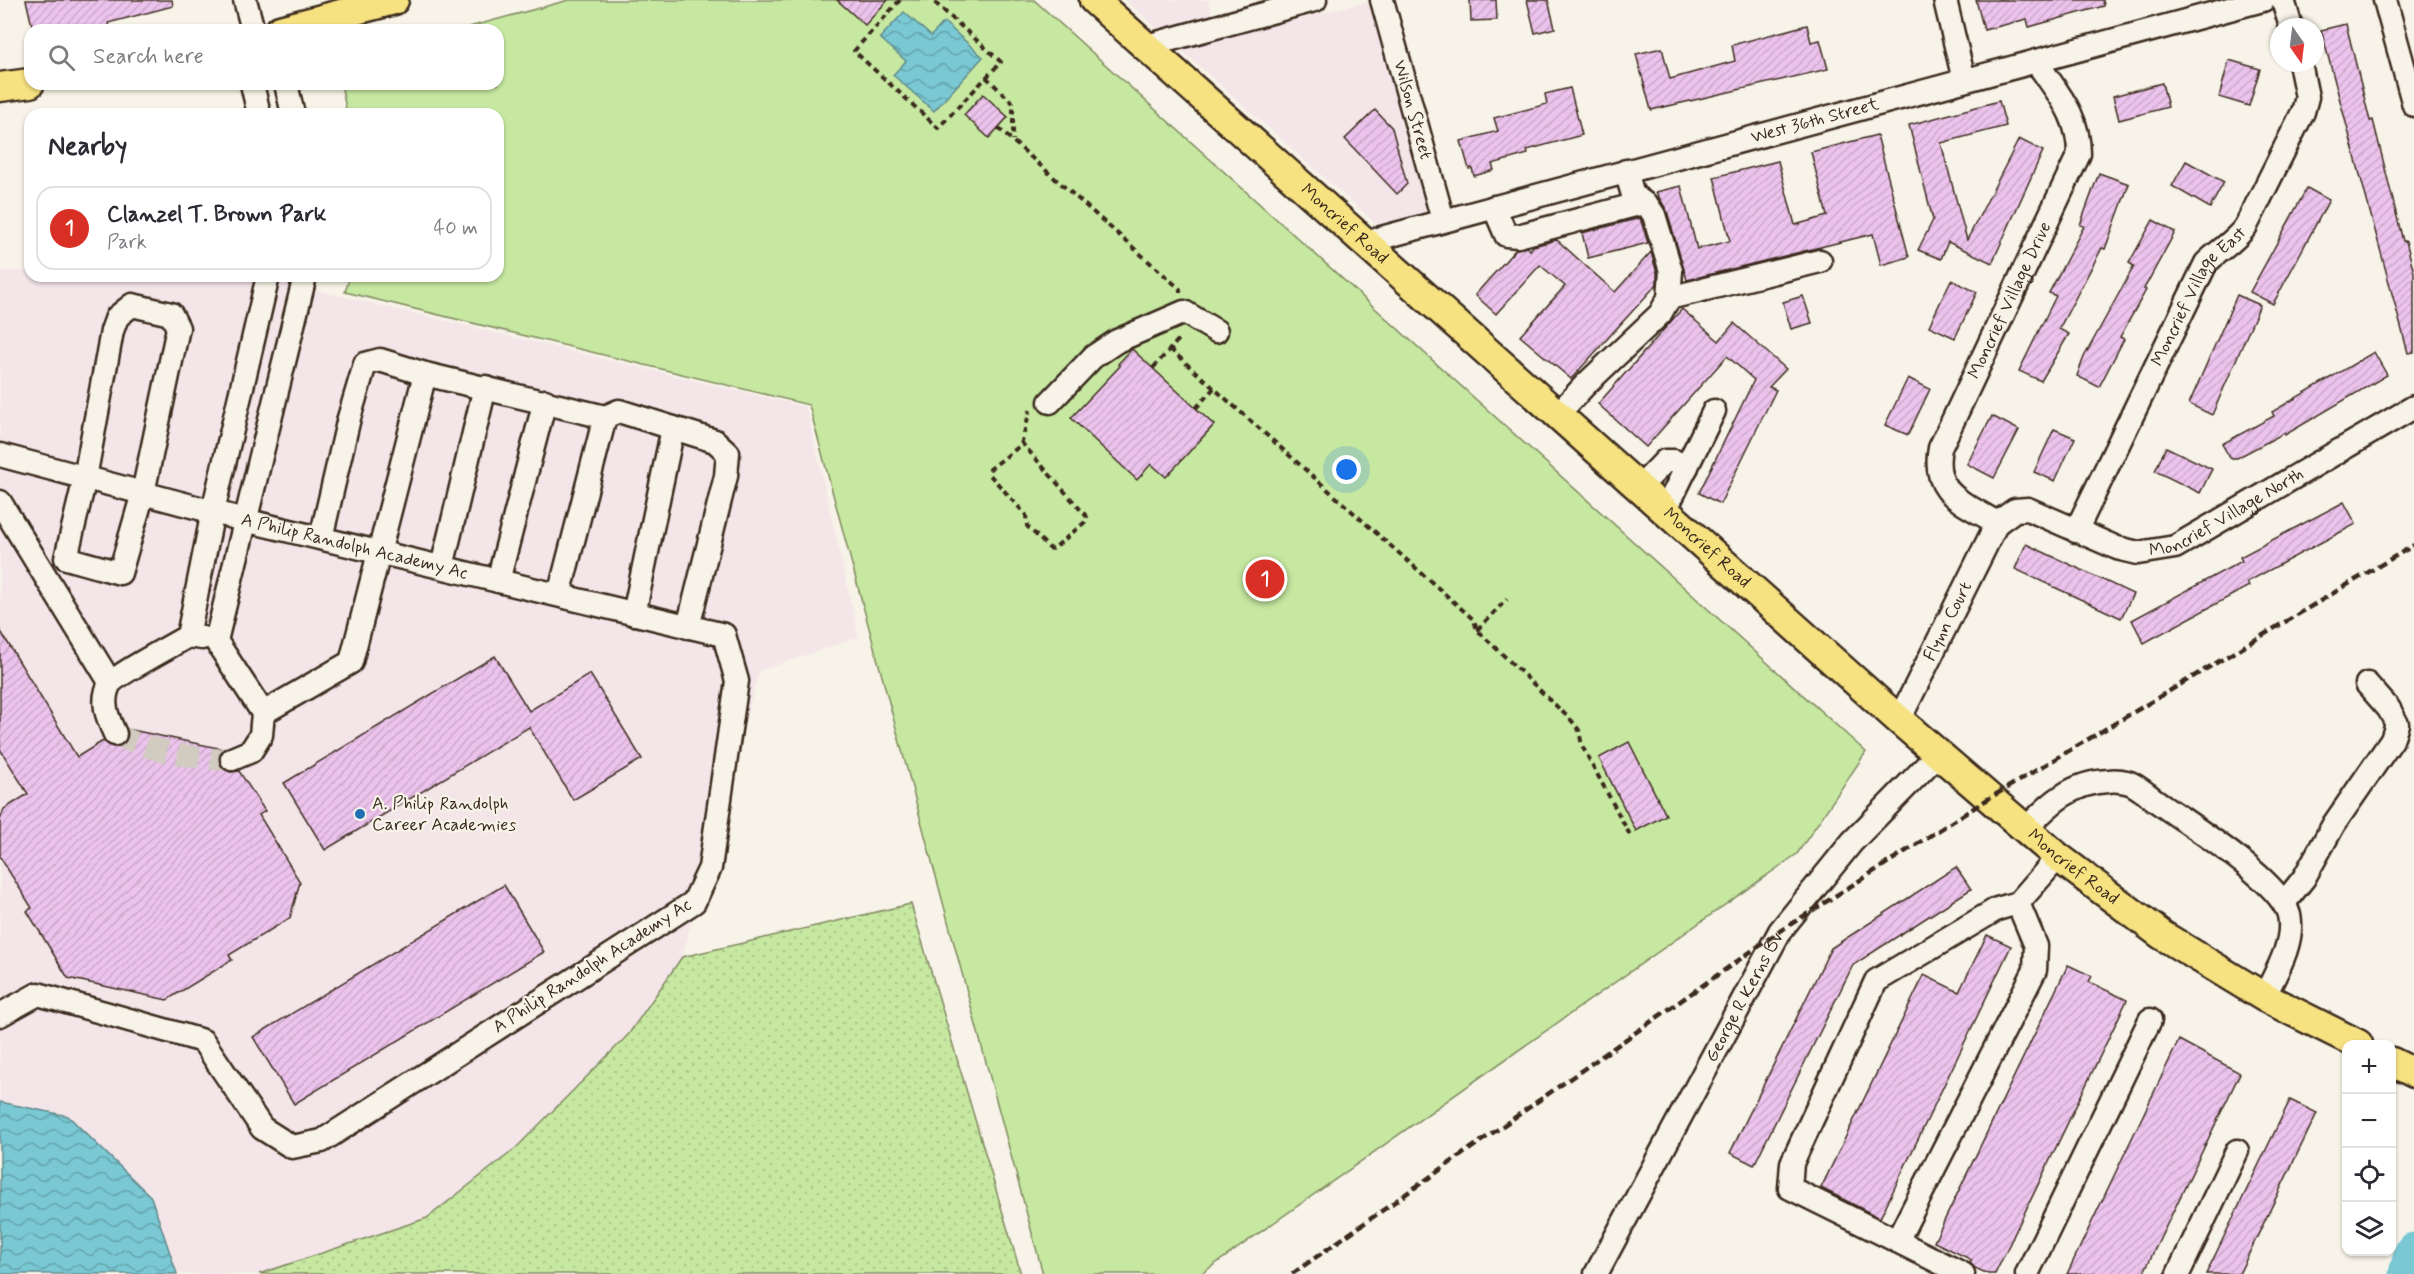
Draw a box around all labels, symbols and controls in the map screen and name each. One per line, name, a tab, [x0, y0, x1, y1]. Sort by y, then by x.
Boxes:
north arrow	[2270, 18, 2324, 72]
search box	[24, 24, 504, 90]
icon: search	[45, 41, 78, 74]
text: Search here	[93, 43, 204, 71]
street label: Wilson Street	[1387, 57, 1438, 162]
street label: West 36th Street	[1748, 92, 1882, 150]
text: Nearby	[48, 130, 127, 164]
street label: Moncrief Road	[1295, 178, 1394, 270]
text: Clanzel T. Brown Park	[107, 201, 326, 229]
text: 1	[65, 215, 74, 242]
text: 40 m	[434, 215, 478, 242]
street label: Moncrief Village Drive	[1962, 218, 2057, 383]
street label: Moncrief Village East	[2146, 221, 2252, 370]
text: Park	[107, 229, 147, 256]
your location	[1332, 455, 1361, 484]
street label: Moncrief Village North	[2147, 462, 2308, 563]
street label: Moncrief Road	[1658, 502, 1756, 594]
street label: A Philip Randolph Academy Ac	[239, 508, 470, 585]
pin: 1	[1246, 556, 1284, 602]
street label: Flynn Court	[1918, 577, 1978, 665]
place label: A. Philip Randolph Career Academies	[372, 792, 516, 837]
marker: A. Philip Randolph Career Academies	[353, 807, 367, 821]
street label: Moncrief Road	[2022, 824, 2124, 911]
street label: A Philip Randolph Academy Ac	[488, 893, 696, 1039]
street label: George R Kerns Bv	[1700, 928, 1789, 1067]
map controls	[2342, 1040, 2396, 1256]
button: +	[2342, 1040, 2396, 1094]
button: −	[2342, 1094, 2396, 1148]
button: locate	[2342, 1148, 2396, 1202]
button: layers	[2342, 1202, 2396, 1256]

